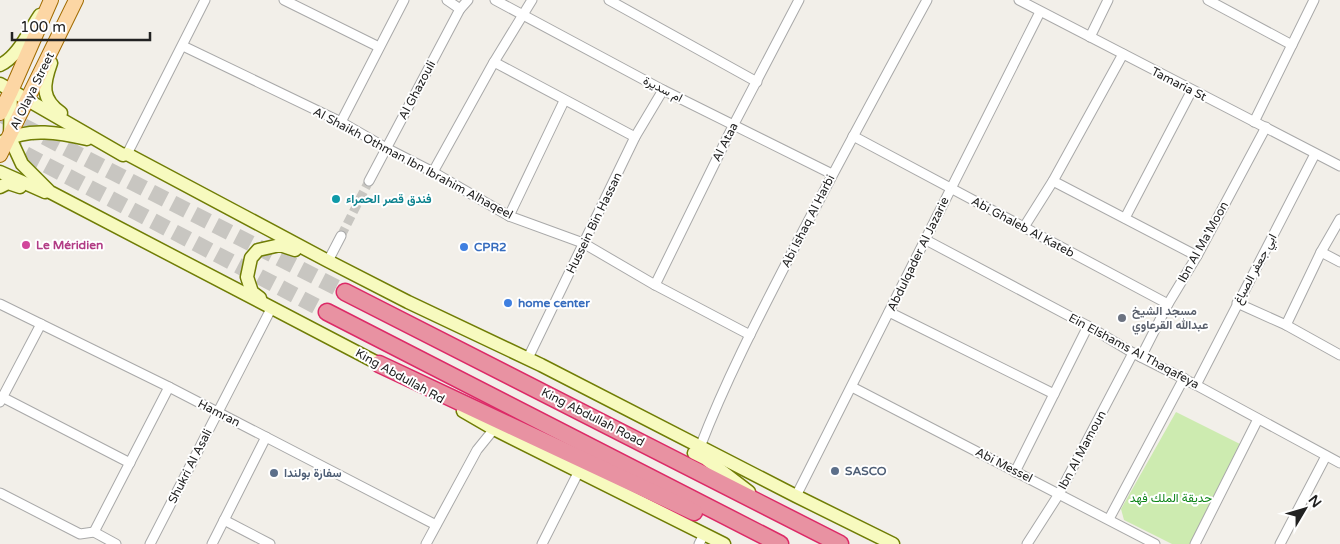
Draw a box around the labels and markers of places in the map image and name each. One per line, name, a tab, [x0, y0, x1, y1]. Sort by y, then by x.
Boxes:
place label: فندق قصر الحمراء	[346, 192, 432, 207]
marker: فندق قصر الحمراء	[330, 193, 342, 205]
place label: Le Méridien	[36, 238, 103, 252]
marker: Le Méridien	[20, 239, 32, 251]
place label: CPR2	[474, 240, 506, 254]
marker: CPR2	[458, 241, 470, 253]
place label: home center	[518, 296, 590, 310]
marker: home center	[502, 297, 514, 309]
place label: مسجد الشيخ عبدالله القرعاوي	[1132, 304, 1208, 335]
marker: مسجد الشيخ عبدالله القرعاوي	[1116, 312, 1128, 324]
place label: SASCO	[845, 464, 887, 478]
marker: SASCO	[829, 465, 841, 477]
place label: سفارة بولندا	[284, 466, 342, 481]
marker: سفارة بولندا	[268, 467, 280, 479]

